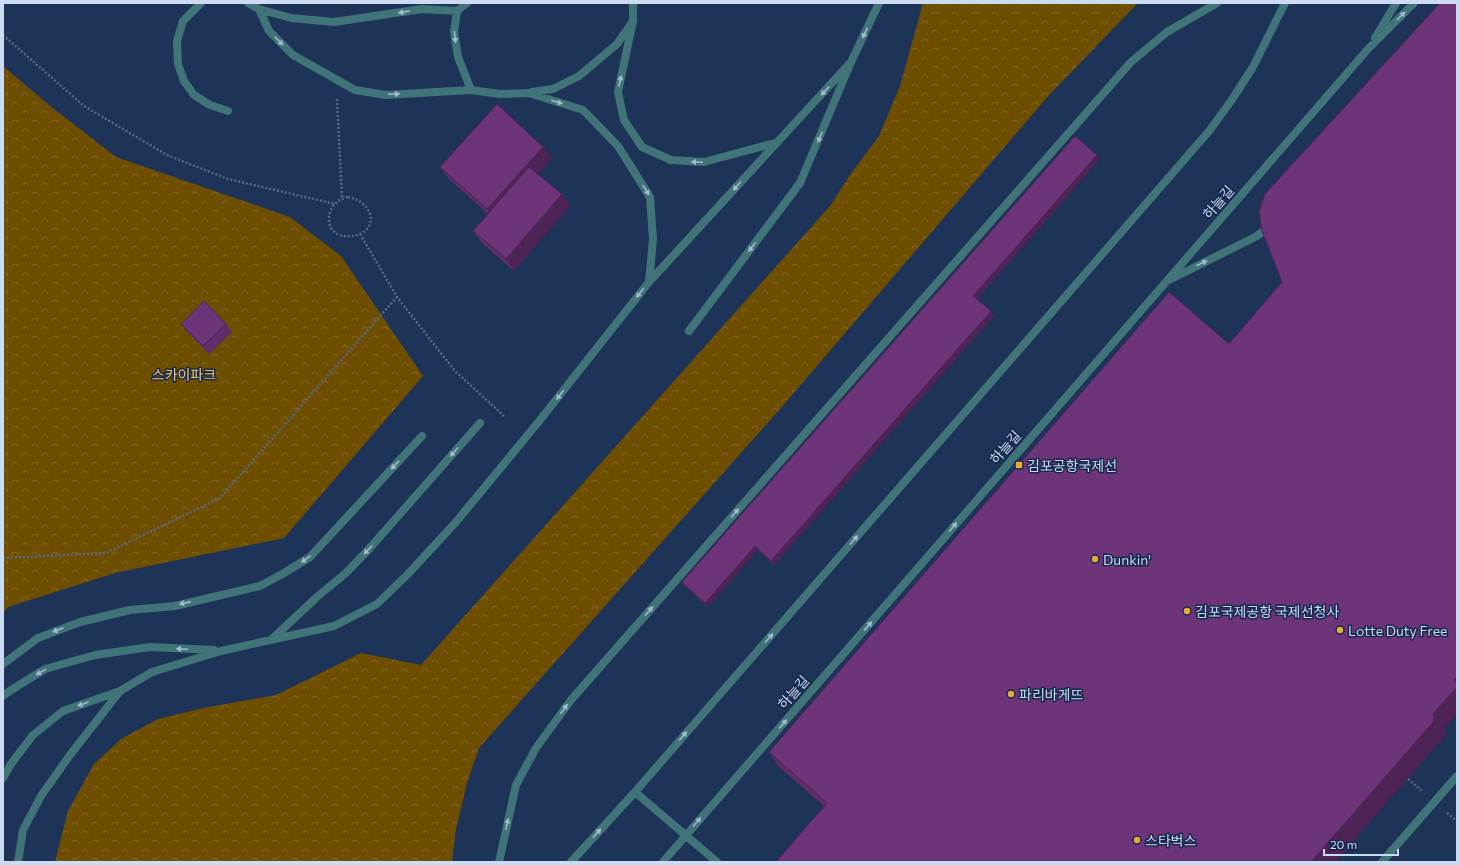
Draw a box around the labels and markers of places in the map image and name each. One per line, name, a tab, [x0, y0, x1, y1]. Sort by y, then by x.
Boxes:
place label: 김포공항국제선	[1027, 457, 1117, 474]
marker: 김포공항국제선	[1014, 460, 1024, 470]
place label: Dunkin'	[1103, 551, 1151, 568]
marker: Dunkin'	[1090, 554, 1100, 564]
place label: 김포국제공항 국제선청사	[1195, 603, 1339, 620]
marker: 김포국제공항 국제선청사	[1182, 606, 1192, 616]
place label: Lotte Duty Free	[1348, 622, 1447, 639]
marker: Lotte Duty Free	[1335, 625, 1345, 635]
place label: 파리바게뜨	[1019, 686, 1084, 703]
marker: 파리바게뜨	[1006, 689, 1016, 699]
place label: 스타벅스	[1145, 832, 1197, 849]
marker: 스타벅스	[1132, 835, 1142, 845]

